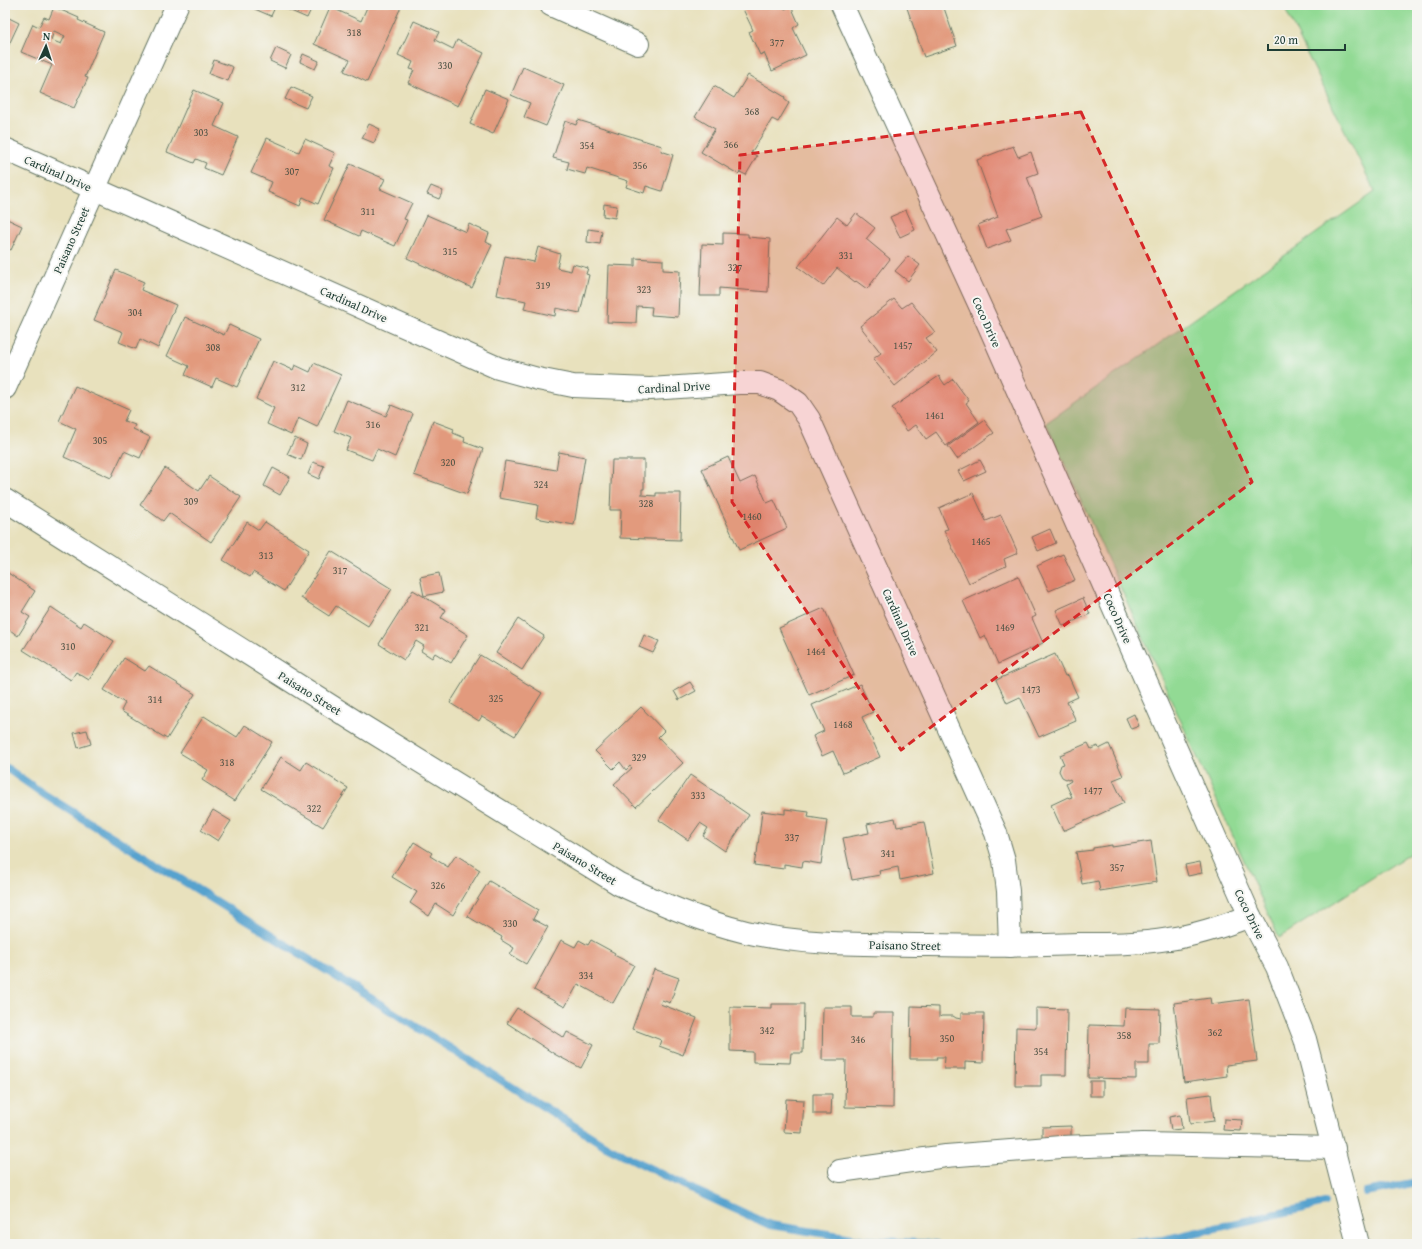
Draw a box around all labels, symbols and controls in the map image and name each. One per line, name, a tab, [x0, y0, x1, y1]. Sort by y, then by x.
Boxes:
house number: 318	[347, 25, 361, 40]
north arrow	[26, 26, 66, 66]
scale bar	[1268, 26, 1345, 52]
text: N	[42, 28, 51, 44]
text: 20 m	[1274, 31, 1298, 48]
house number: 377	[770, 35, 784, 50]
house number: 330	[438, 58, 452, 73]
house number: 368	[745, 104, 759, 119]
house number: 303	[194, 125, 208, 140]
house number: 366	[724, 137, 738, 152]
house number: 354	[580, 138, 594, 153]
street label: Cardinal Drive	[22, 151, 95, 196]
house number: 356	[633, 158, 647, 173]
house number: 307	[285, 164, 299, 179]
street label: Paisano Street	[49, 203, 94, 276]
house number: 311	[361, 204, 375, 219]
house number: 315	[443, 244, 457, 259]
house number: 331	[839, 248, 853, 263]
house number: 327	[728, 260, 742, 275]
house number: 319	[536, 278, 550, 293]
street label: Cardinal Drive	[318, 282, 391, 327]
house number: 323	[637, 282, 651, 297]
street label: Coco Drive	[968, 294, 1006, 350]
house number: 304	[128, 305, 142, 320]
house number: 1457	[893, 338, 913, 353]
house number: 308	[206, 340, 220, 355]
street label: Cardinal Drive	[638, 377, 711, 397]
house number: 312	[291, 380, 305, 395]
house number: 1461	[925, 408, 945, 423]
house number: 316	[366, 417, 380, 432]
house number: 305	[93, 433, 107, 448]
house number: 320	[441, 455, 455, 470]
house number: 324	[534, 477, 548, 492]
house number: 309	[184, 494, 198, 509]
house number: 328	[639, 496, 653, 511]
house number: 1460	[742, 509, 762, 524]
house number: 1465	[971, 534, 991, 549]
house number: 313	[259, 548, 273, 563]
house number: 317	[333, 563, 347, 578]
street label: Cardinal Drive	[879, 586, 924, 659]
street label: Coco Drive	[1099, 590, 1137, 646]
house number: 321	[415, 620, 429, 635]
house number: 1469	[995, 620, 1015, 635]
house number: 310	[61, 639, 75, 654]
house number: 1464	[806, 644, 826, 659]
street label: Paisano Street	[275, 667, 346, 720]
house number: 1473	[1021, 682, 1041, 697]
house number: 325	[489, 691, 503, 706]
house number: 314	[148, 692, 162, 707]
house number: 1468	[833, 717, 853, 732]
house number: 329	[632, 750, 646, 765]
house number: 318	[220, 755, 234, 770]
house number: 1477	[1083, 783, 1103, 798]
house number: 333	[691, 788, 705, 803]
house number: 322	[307, 801, 321, 816]
house number: 337	[785, 830, 799, 845]
street label: Paisano Street	[550, 837, 621, 889]
house number: 341	[881, 846, 895, 861]
house number: 357	[1110, 860, 1124, 875]
house number: 326	[431, 878, 445, 893]
street label: Coco Drive	[1231, 886, 1270, 942]
house number: 330	[503, 916, 517, 931]
street label: Paisano Street	[869, 936, 942, 954]
house number: 334	[579, 968, 593, 983]
house number: 342	[760, 1023, 774, 1038]
house number: 362	[1208, 1025, 1222, 1040]
house number: 358	[1117, 1028, 1131, 1043]
house number: 350	[940, 1031, 954, 1046]
house number: 346	[851, 1032, 865, 1047]
house number: 354	[1034, 1044, 1048, 1059]

